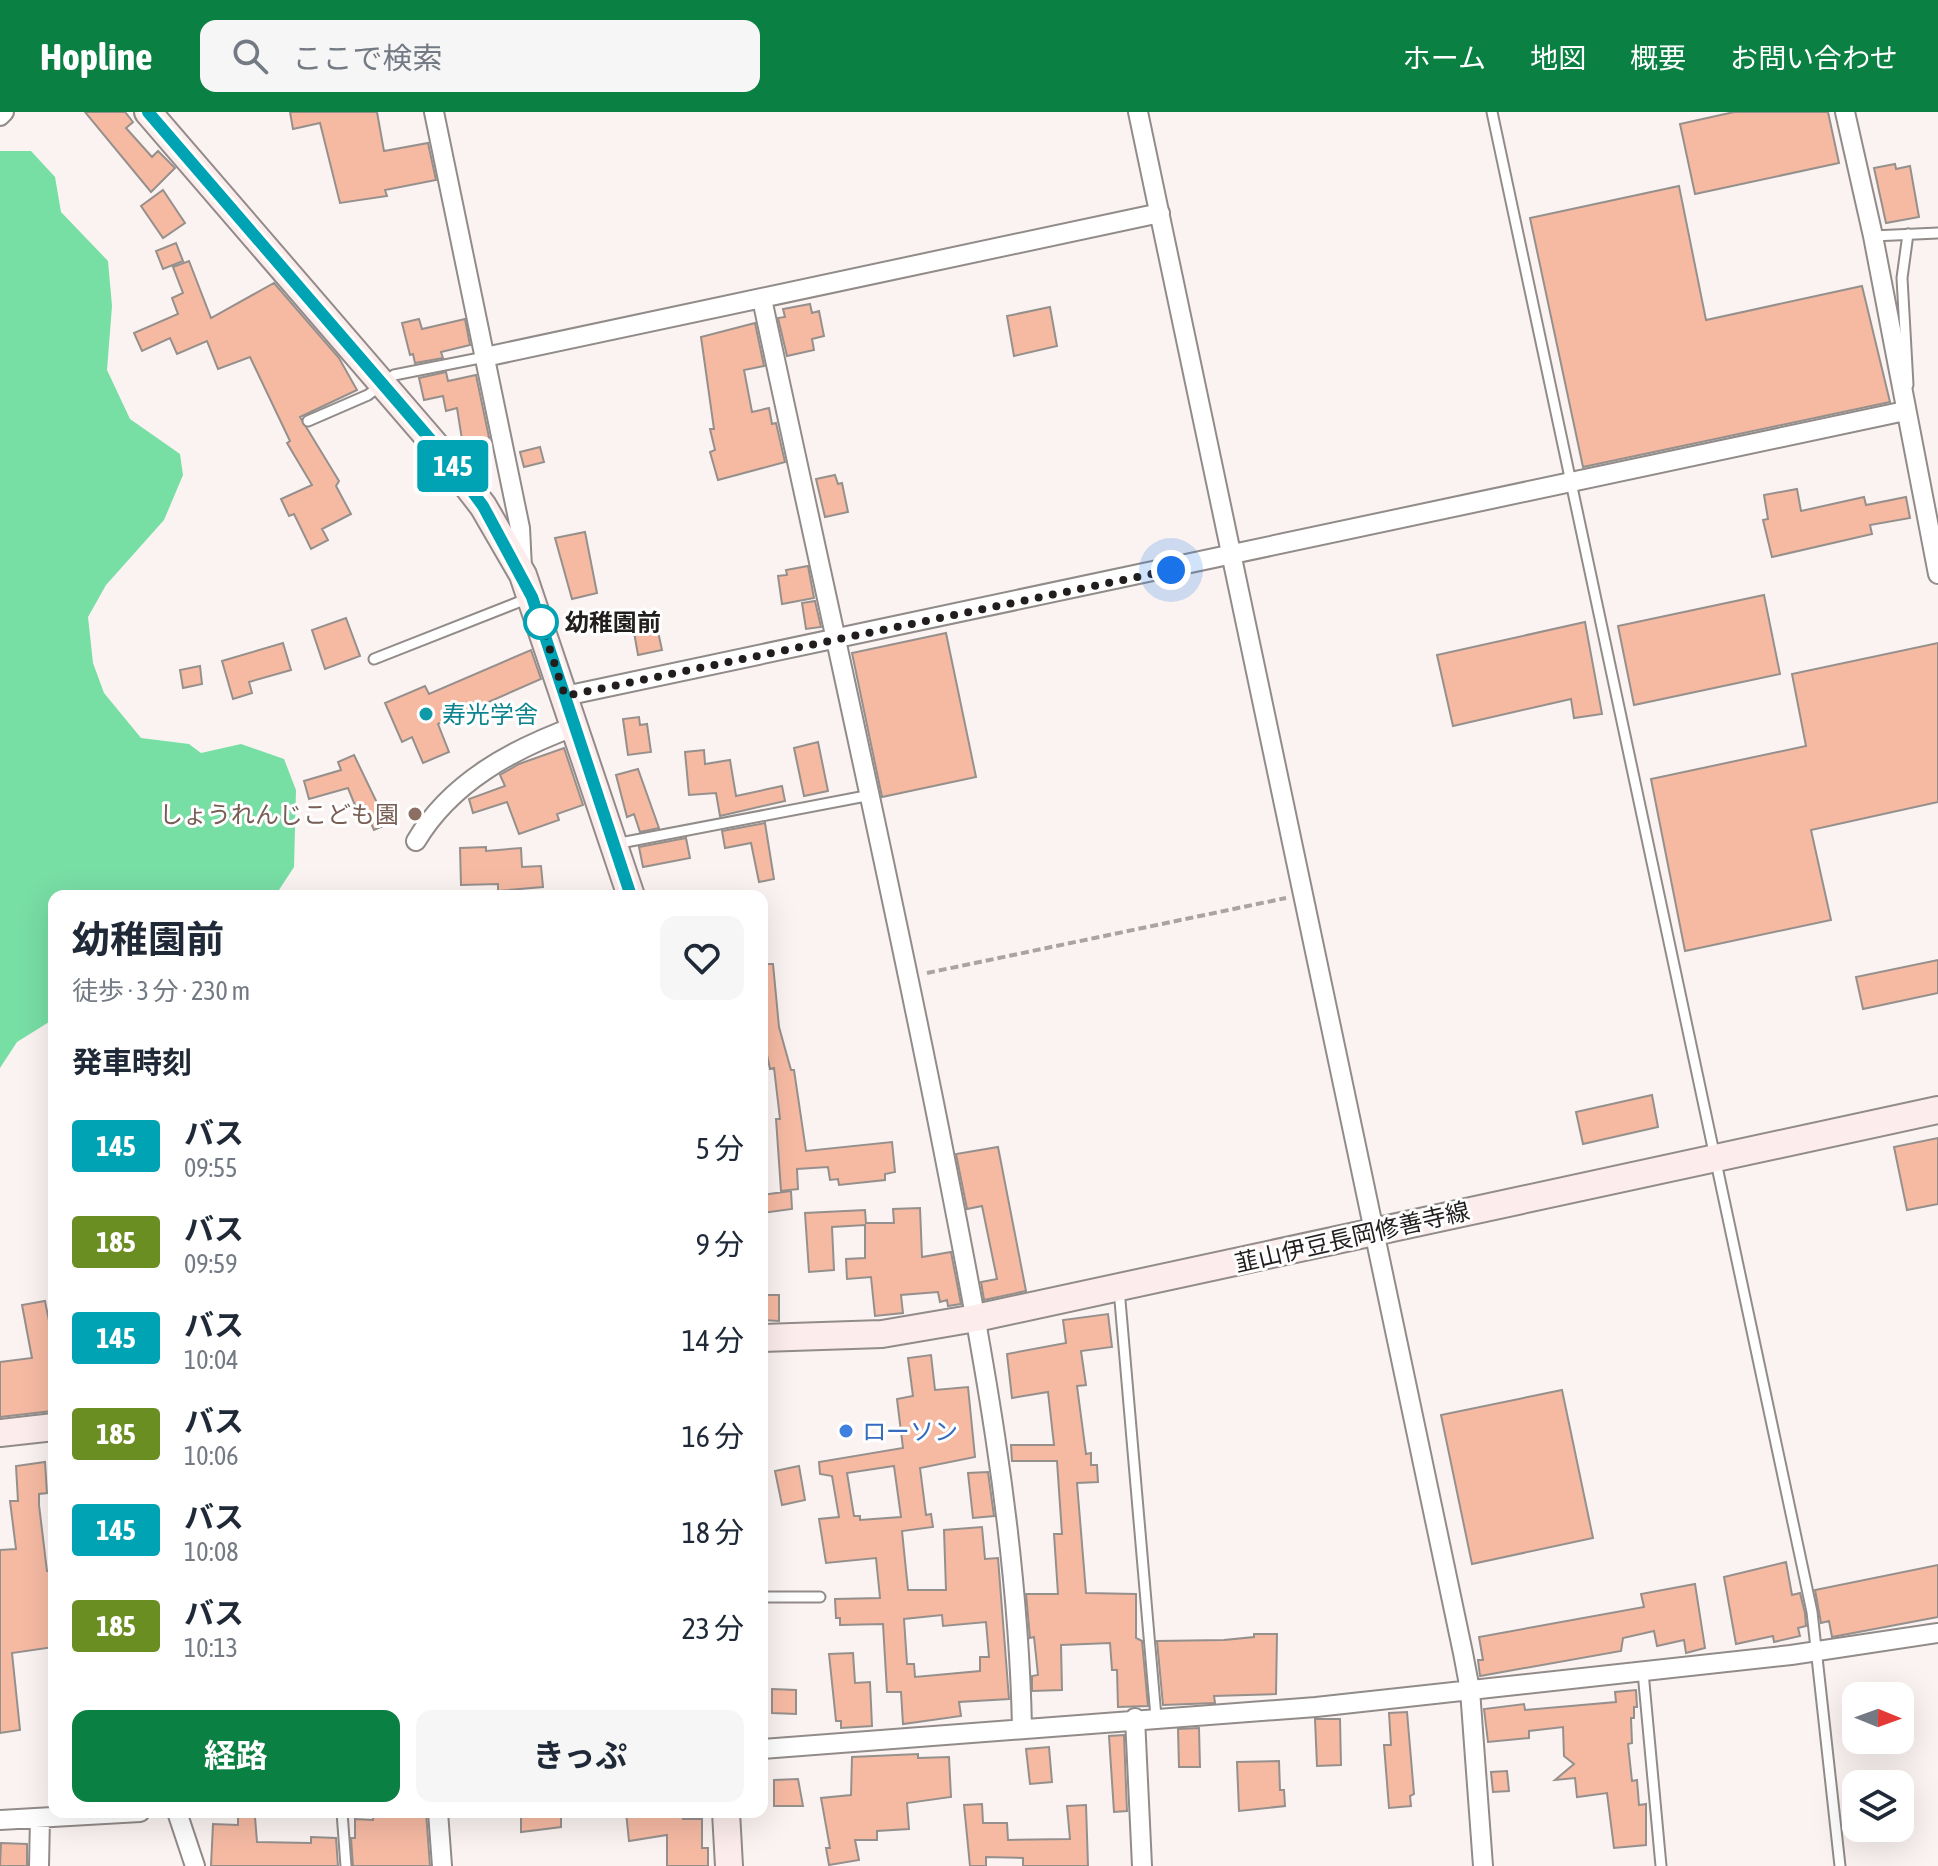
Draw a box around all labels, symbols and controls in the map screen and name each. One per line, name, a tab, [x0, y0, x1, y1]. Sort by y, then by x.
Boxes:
search box	[200, 20, 760, 92]
icon: search	[228, 34, 272, 78]
text: Hopline	[40, 35, 152, 78]
text: ここで検索	[292, 41, 442, 75]
text: ホーム	[1403, 42, 1486, 74]
text: 地図	[1530, 42, 1586, 74]
text: 概要	[1630, 42, 1686, 74]
text: お問い合わせ	[1730, 42, 1898, 74]
line badge: 145	[407, 440, 499, 492]
text: 145	[433, 450, 473, 482]
your location	[1151, 550, 1191, 590]
marker: 幼稚園前	[524, 605, 558, 639]
place label: 幼稚園前	[565, 609, 661, 636]
place label: 寿光学舎	[442, 701, 538, 728]
marker: 寿光学舎	[417, 705, 435, 723]
place label: しょうれんじこども園	[159, 801, 399, 828]
marker: しょうれんじこども園	[406, 805, 424, 823]
button: heart	[660, 916, 744, 1000]
text: 幼稚園前	[72, 918, 224, 961]
text: 徒歩 · 3 分 · 230 m	[72, 976, 250, 1006]
text: 発車時刻	[72, 1045, 192, 1079]
text: バス	[184, 1116, 244, 1150]
text: 145	[96, 1130, 136, 1162]
text: 5 分	[696, 1131, 744, 1165]
text: 09:55	[184, 1153, 238, 1183]
street label: 韮山伊豆長岡修善寺線	[1232, 1197, 1472, 1277]
text: バス	[184, 1212, 244, 1246]
text: 185	[96, 1226, 136, 1258]
text: 9 分	[696, 1227, 744, 1261]
text: 09:59	[184, 1249, 238, 1279]
text: バス	[184, 1308, 244, 1342]
text: 145	[96, 1322, 136, 1354]
text: 14 分	[682, 1323, 744, 1357]
text: 10:04	[184, 1345, 239, 1375]
text: バス	[184, 1404, 244, 1438]
text: 185	[96, 1418, 136, 1450]
place label: ローソン	[862, 1418, 958, 1445]
text: 16 分	[682, 1419, 744, 1453]
marker: ローソン	[837, 1422, 855, 1440]
text: 10:06	[184, 1441, 239, 1471]
text: バス	[184, 1500, 244, 1534]
text: 145	[96, 1514, 136, 1546]
text: 18 分	[682, 1515, 744, 1549]
text: 10:08	[184, 1537, 239, 1567]
text: バス	[184, 1596, 244, 1630]
text: 185	[96, 1610, 136, 1642]
text: 23 分	[682, 1611, 744, 1645]
text: 10:13	[184, 1633, 238, 1663]
north arrow	[1842, 1682, 1914, 1754]
map controls	[1842, 1682, 1914, 1842]
button: 経路	[72, 1710, 400, 1802]
button: きっぷ	[416, 1710, 744, 1802]
button: layers	[1842, 1770, 1914, 1842]

